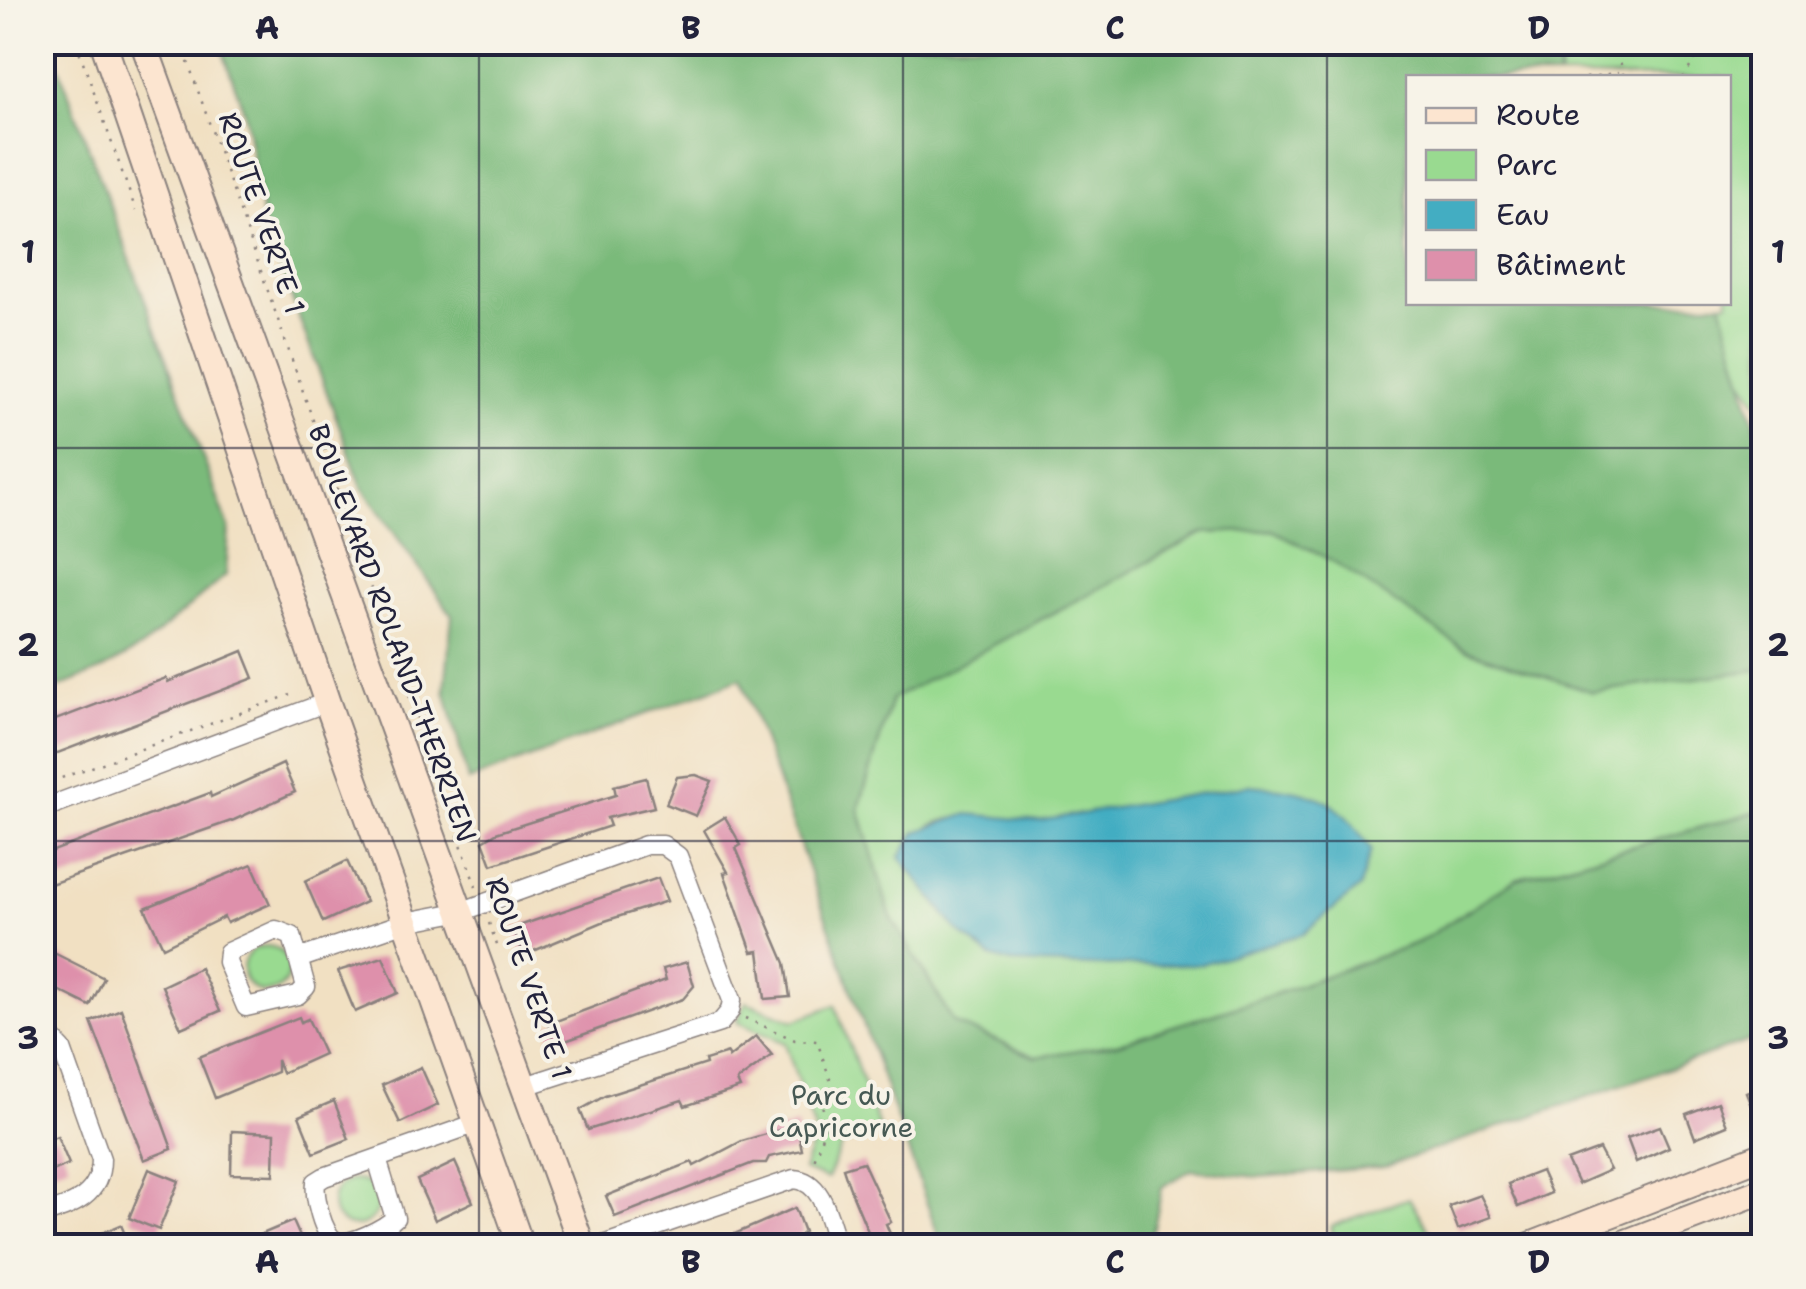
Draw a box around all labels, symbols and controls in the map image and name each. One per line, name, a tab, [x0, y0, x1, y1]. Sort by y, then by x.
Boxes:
text: A	[255, 6, 279, 49]
text: B	[681, 6, 701, 49]
text: C	[1105, 6, 1125, 49]
text: D	[1528, 6, 1550, 49]
legend	[1406, 75, 1731, 305]
text: Route	[1496, 94, 1580, 135]
street label: ROUTE VERTE 1	[210, 107, 314, 319]
text: Parc	[1496, 144, 1558, 185]
text: Eau	[1496, 194, 1550, 235]
text: 1	[21, 230, 35, 273]
text: 1	[1771, 230, 1785, 273]
text: Bâtiment	[1496, 244, 1626, 285]
street label: BOULEVARD ROLAND-THERRIEN	[300, 419, 486, 847]
text: 2	[17, 623, 39, 666]
text: 2	[1767, 623, 1789, 666]
street label: ROUTE VERTE 1	[477, 872, 581, 1084]
text: 3	[17, 1016, 39, 1059]
text: 3	[1767, 1016, 1789, 1059]
park label: Parc du Capricorne	[769, 1076, 913, 1146]
text: A	[255, 1240, 279, 1283]
text: B	[681, 1240, 701, 1283]
text: C	[1105, 1240, 1125, 1283]
text: D	[1528, 1240, 1550, 1283]

